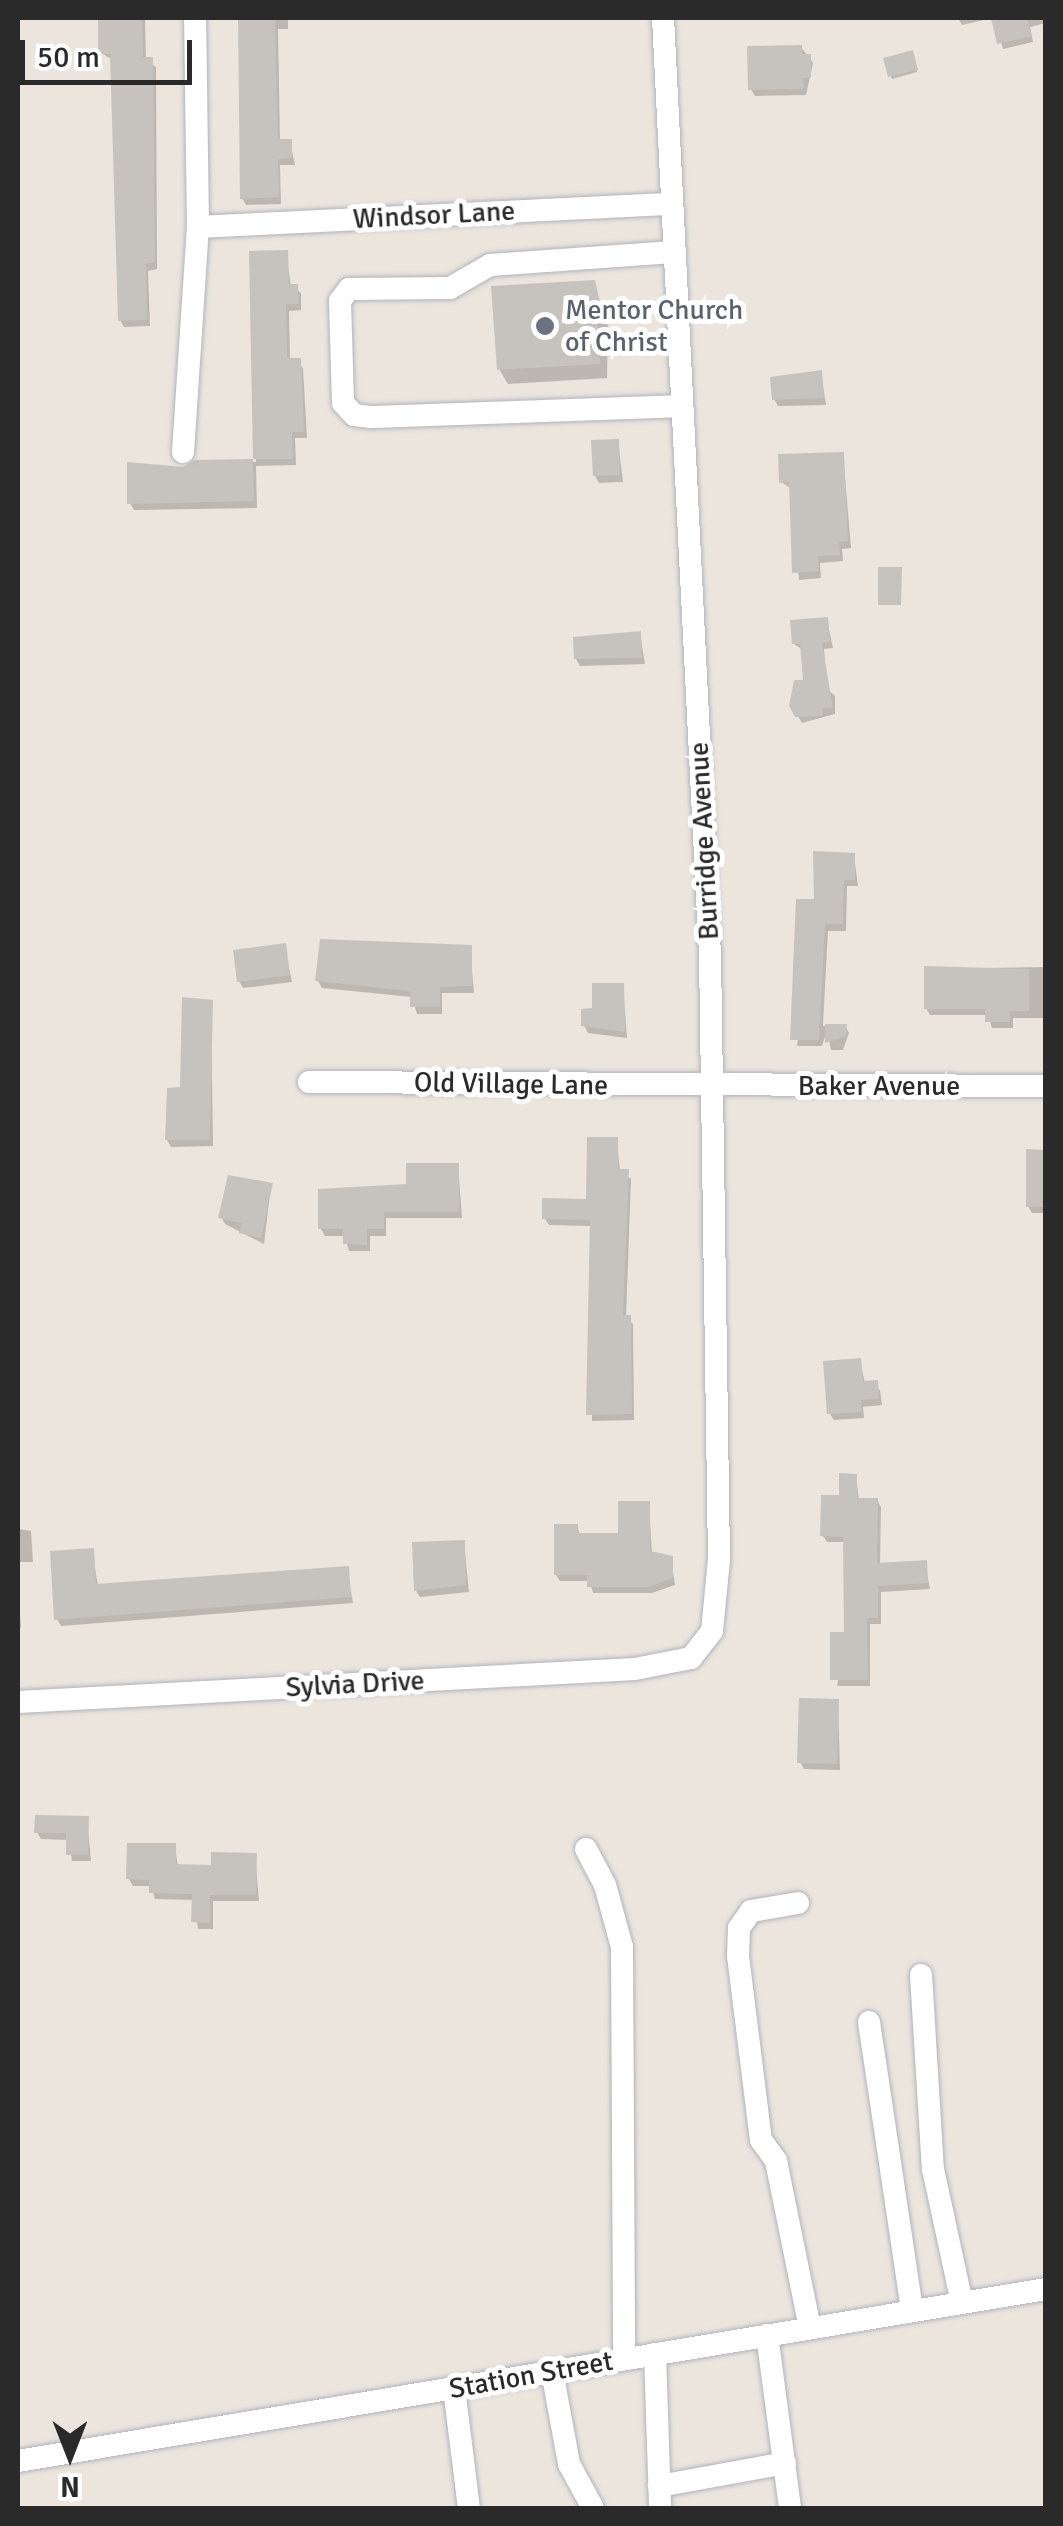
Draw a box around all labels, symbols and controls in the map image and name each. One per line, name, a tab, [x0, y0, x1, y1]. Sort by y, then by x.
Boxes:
scale bar	[25, 20, 198, 82]
text: 50 m	[37, 39, 100, 76]
street label: Windsor Lane	[352, 194, 516, 236]
place label: Mentor Church of Christ	[565, 293, 743, 359]
marker: Mentor Church of Christ	[534, 315, 556, 337]
street label: Burridge Avenue	[682, 741, 726, 941]
street label: Old Village Lane	[414, 1066, 608, 1102]
street label: Baker Avenue	[798, 1069, 960, 1103]
street label: Sylvia Drive	[285, 1664, 425, 1704]
street label: Station Street	[446, 2344, 616, 2406]
north arrow	[20, 2406, 120, 2506]
text: N	[60, 2469, 80, 2503]

